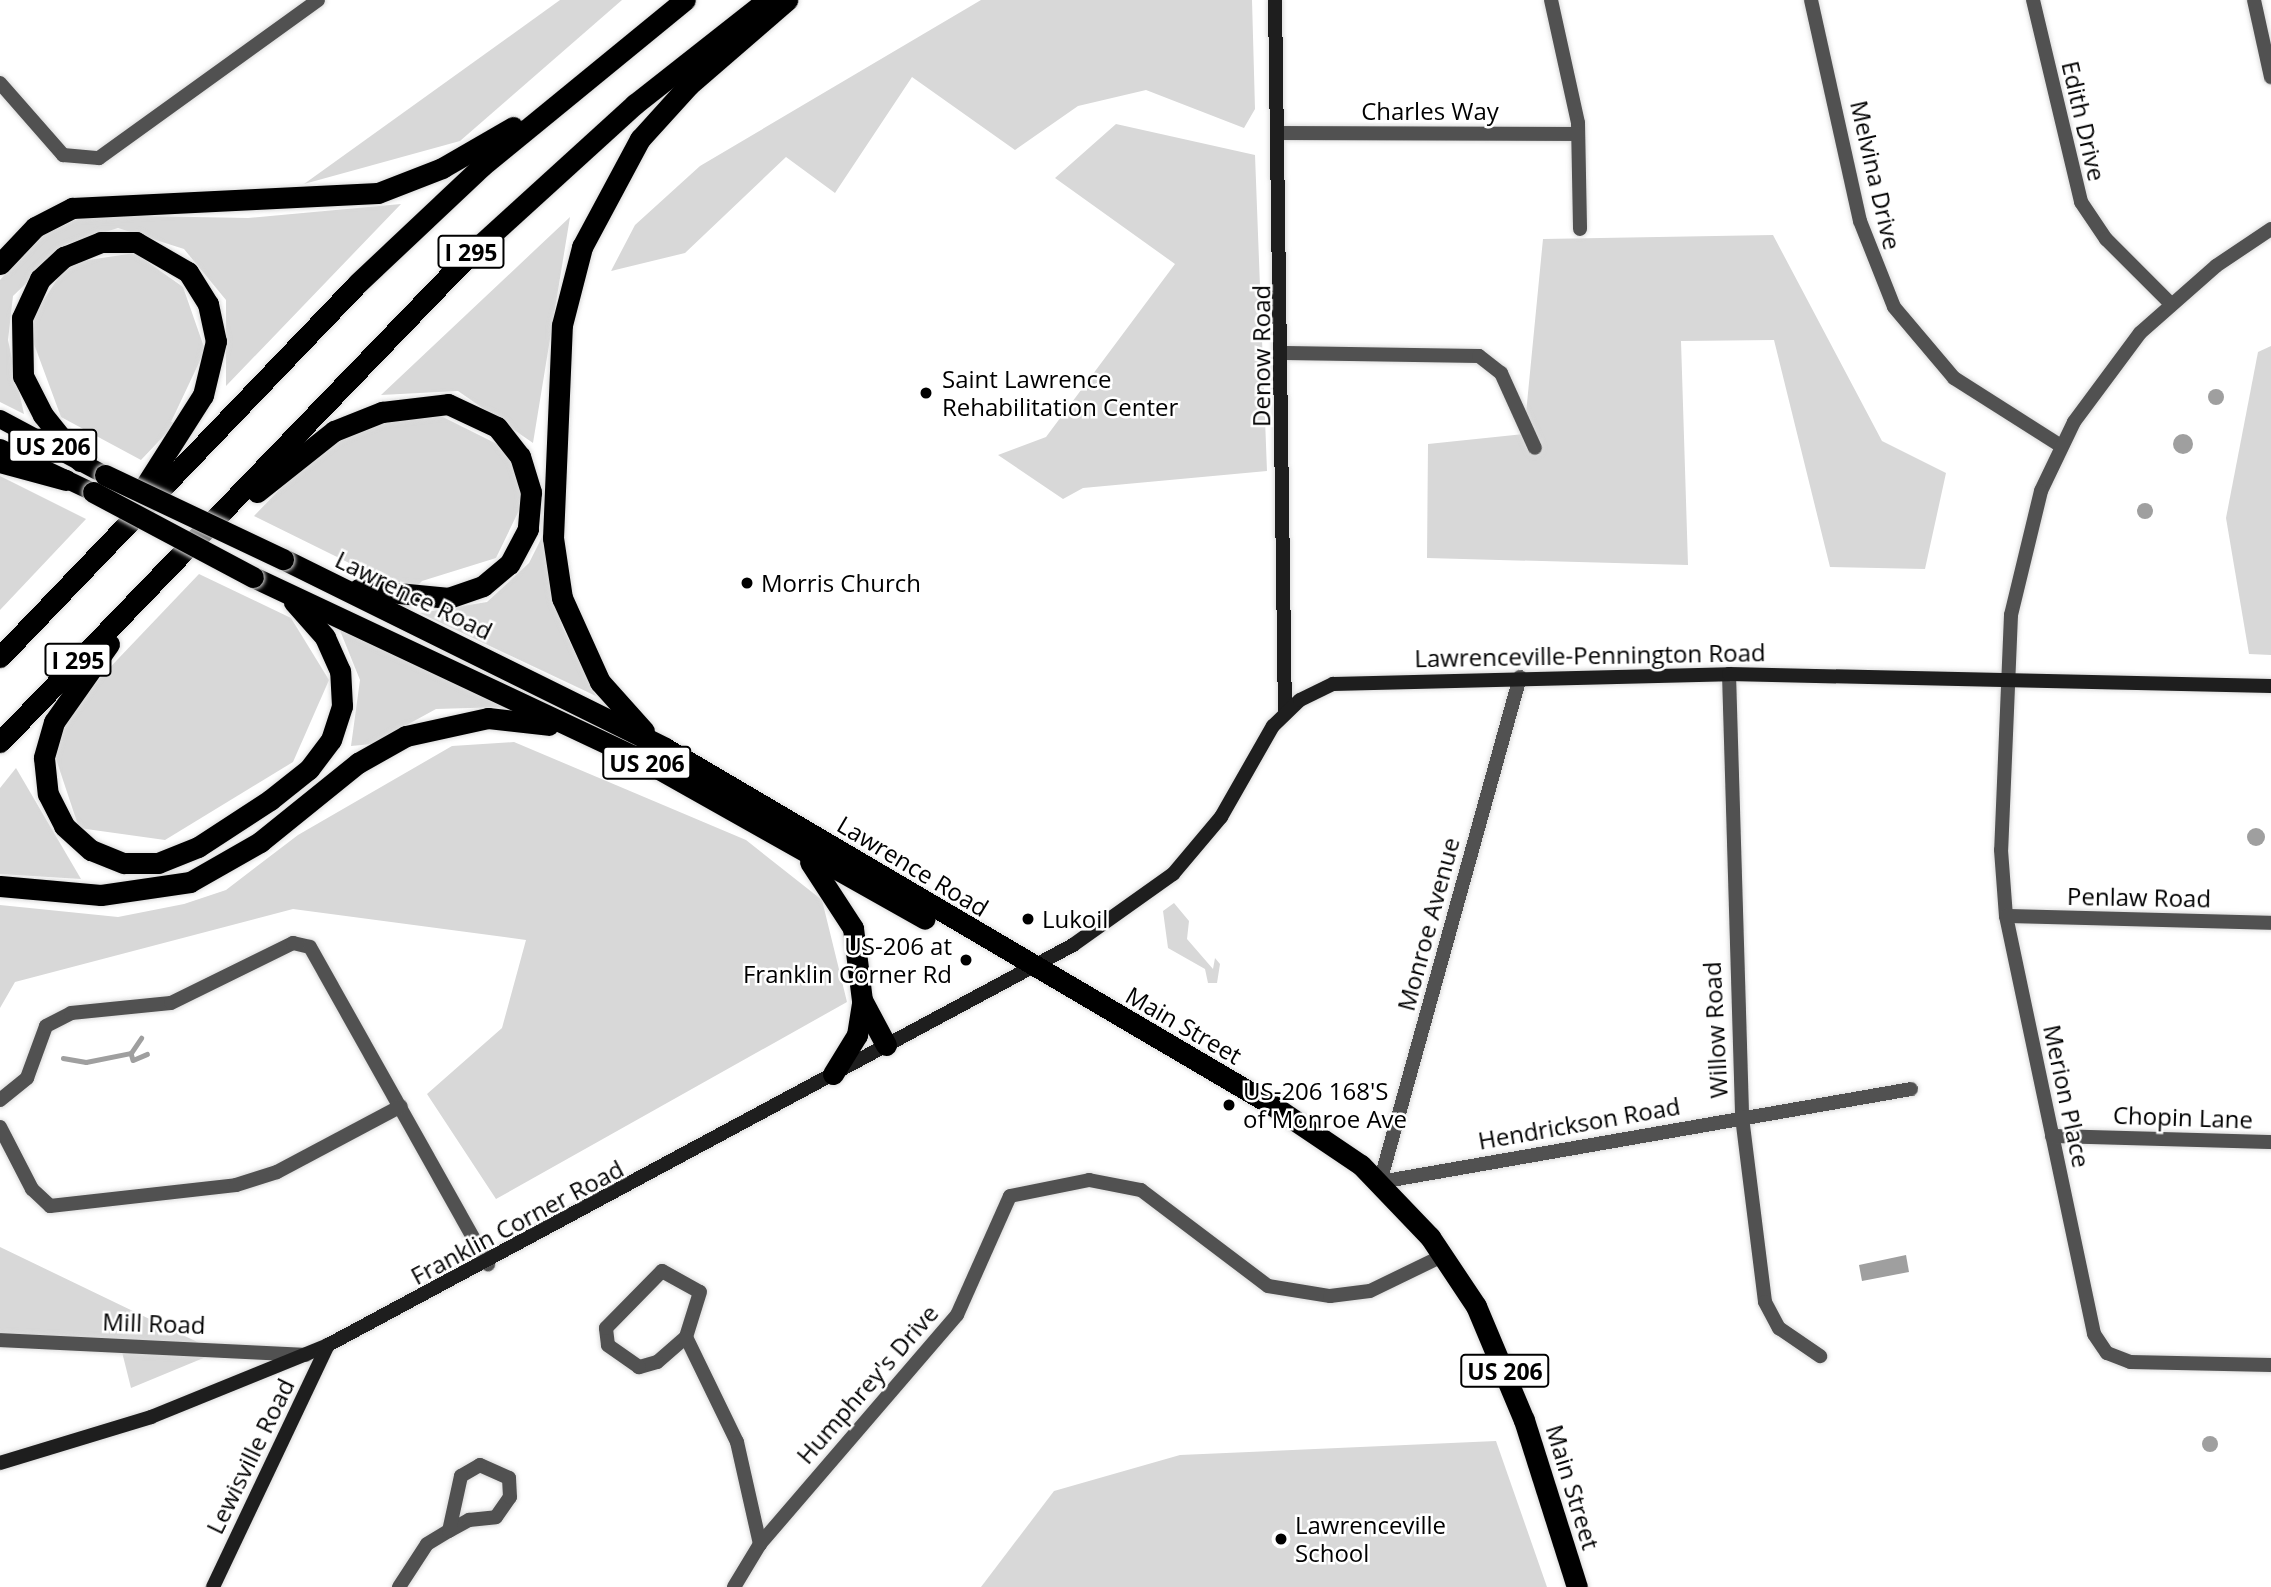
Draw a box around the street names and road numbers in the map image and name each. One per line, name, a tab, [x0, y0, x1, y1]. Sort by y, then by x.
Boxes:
street label: Edith Drive	[2056, 58, 2112, 184]
street label: Charles Way	[1361, 97, 1499, 125]
street label: Melvina Drive	[1845, 98, 1907, 252]
road number: I 295	[436, 232, 506, 272]
street label: Denow Road	[1247, 285, 1275, 427]
road number: US 206	[7, 426, 98, 466]
street label: Lawrence Road	[331, 545, 497, 645]
street label: Lawrenceville-Pennington Road	[1414, 638, 1766, 672]
road number: I 295	[43, 640, 113, 680]
road number: US 206	[602, 744, 692, 782]
street label: Lawrence Road	[832, 810, 994, 922]
street label: Monroe Avenue	[1391, 834, 1465, 1014]
street label: Penlaw Road	[2067, 881, 2211, 913]
street label: Willow Road	[1697, 961, 1733, 1099]
street label: Main Street	[1121, 980, 1247, 1070]
street label: Merion Place	[2038, 1022, 2096, 1170]
street label: Hendrickson Road	[1476, 1091, 1682, 1155]
street label: Chopin Lane	[2113, 1100, 2253, 1134]
street label: Franklin Corner Road	[406, 1154, 628, 1290]
street label: Humphrey's Drive	[790, 1299, 944, 1469]
street label: Mill Road	[102, 1307, 206, 1339]
road number: US 206	[1460, 1352, 1550, 1390]
street label: Lewisville Road	[200, 1374, 300, 1538]
street label: Main Street	[1540, 1421, 1606, 1553]

